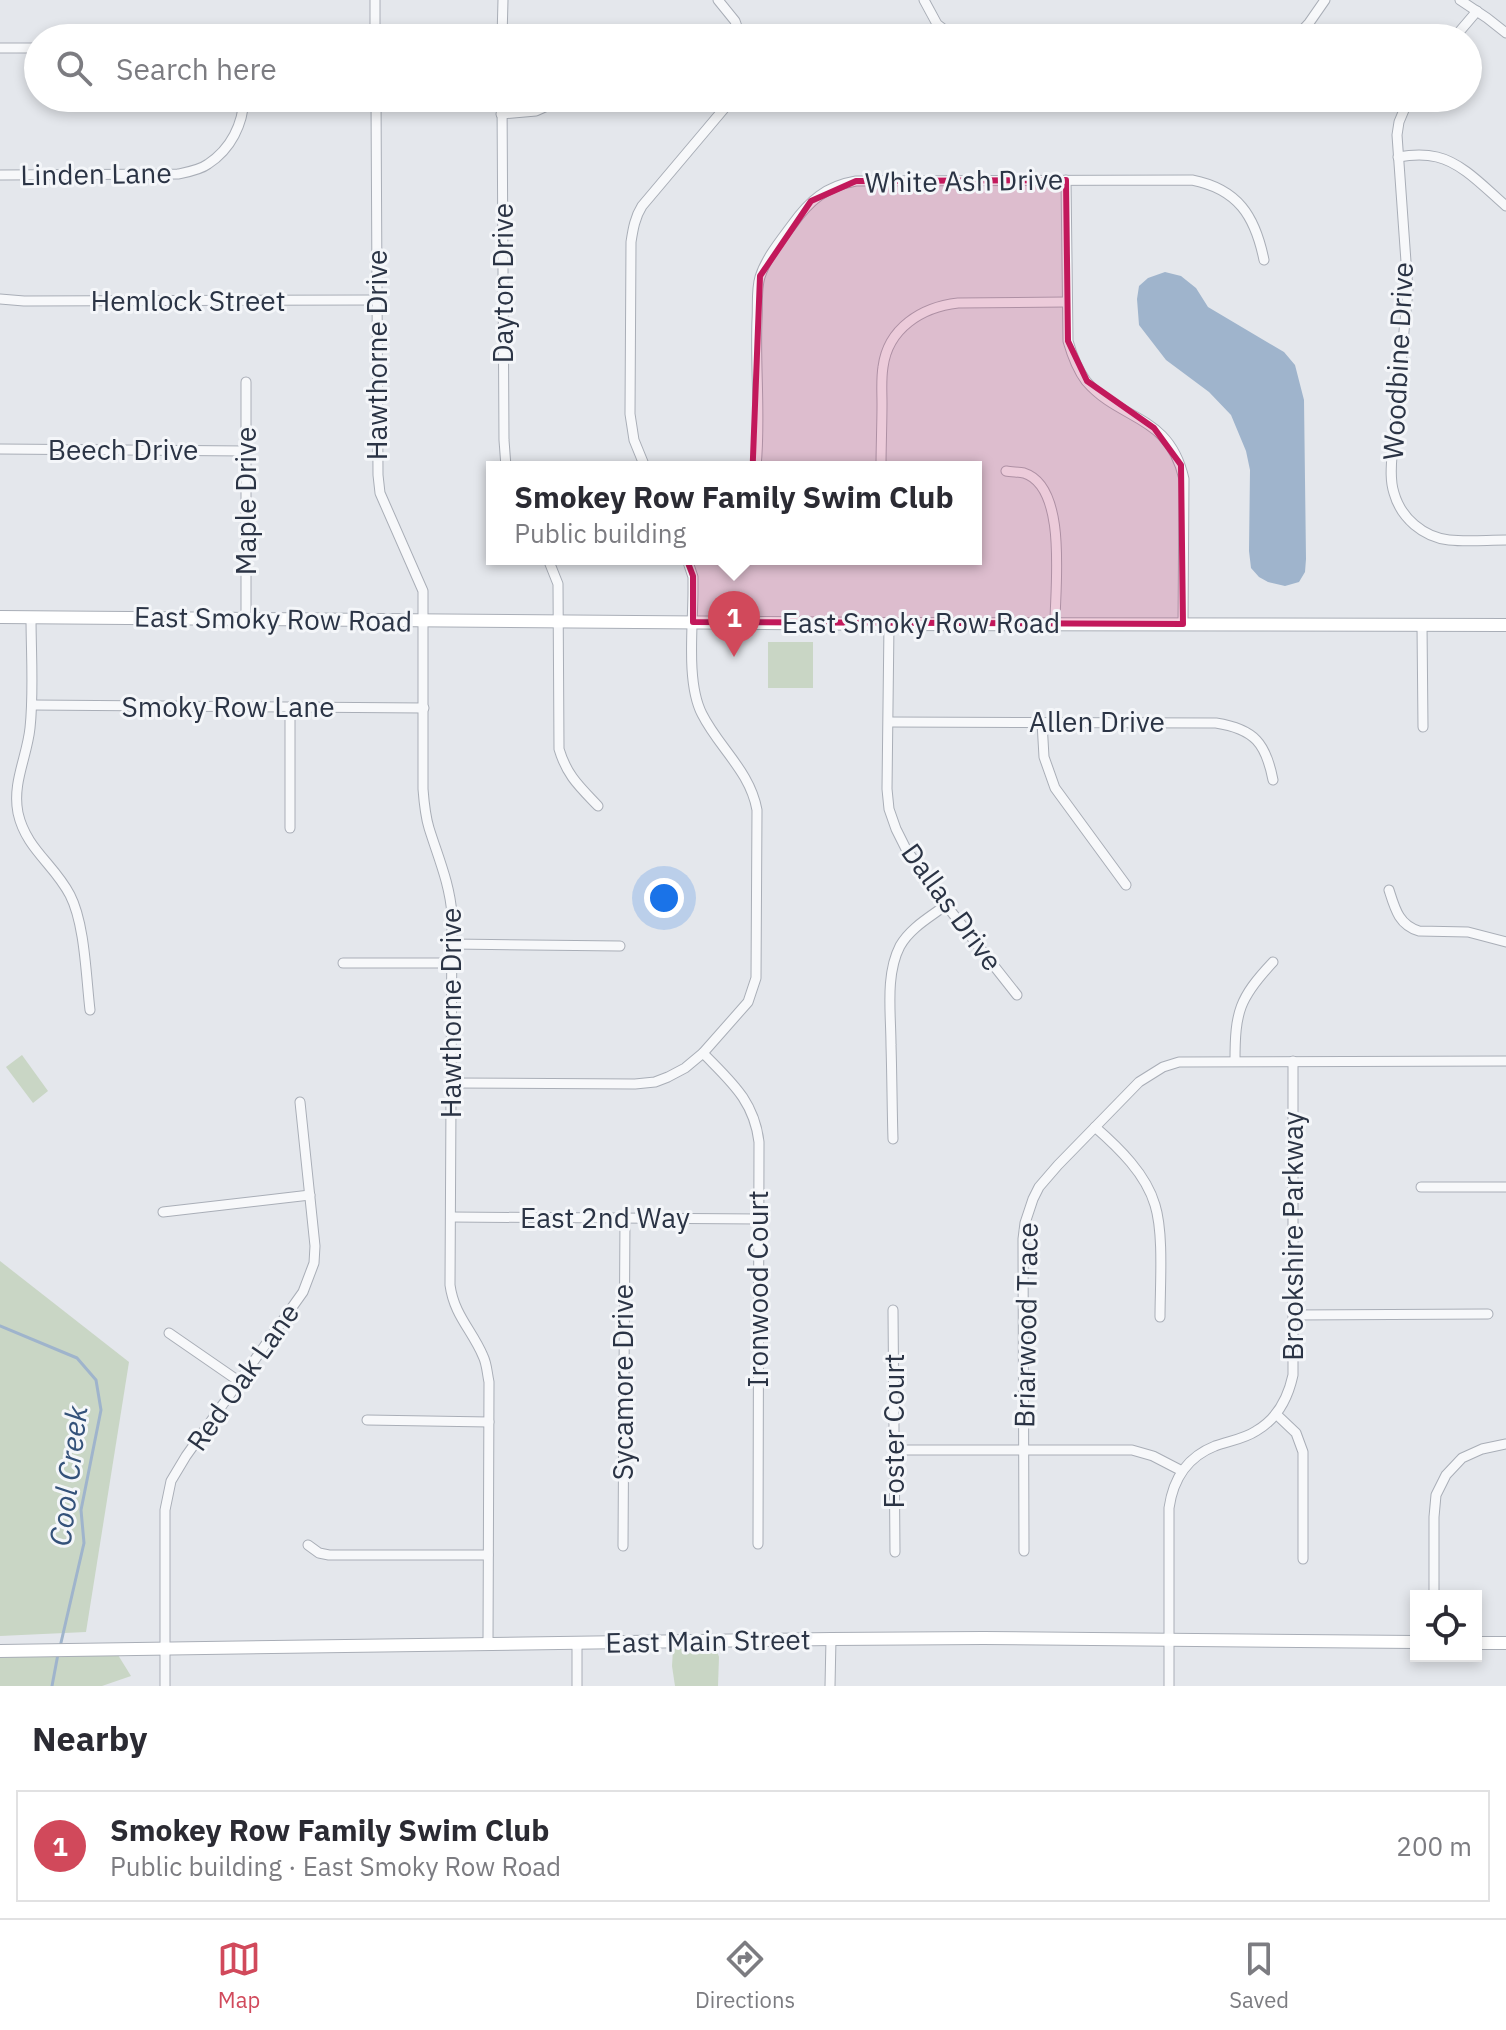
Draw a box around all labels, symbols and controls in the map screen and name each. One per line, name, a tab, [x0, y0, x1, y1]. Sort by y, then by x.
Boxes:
search box	[24, 24, 1482, 112]
icon: search	[52, 46, 96, 90]
text: Search here	[116, 49, 277, 88]
street label: Linden Lane	[20, 154, 172, 193]
street label: White Ash Drive	[864, 160, 1064, 201]
street label: Dayton Drive	[484, 203, 521, 363]
street label: Hawthorne Drive	[358, 250, 395, 460]
street label: Woodbine Drive	[1374, 261, 1421, 461]
street label: Hemlock Street	[90, 282, 286, 319]
street label: Maple Drive	[227, 427, 264, 575]
street label: Beech Drive	[48, 431, 198, 468]
popup	[486, 461, 982, 565]
text: Smokey Row Family Swim Club	[514, 477, 954, 516]
text: Public building	[514, 516, 686, 550]
pin: 1	[708, 591, 760, 657]
street label: East Smoky Row Road	[134, 598, 413, 639]
street label: East Smoky Row Road	[782, 604, 1060, 641]
street label: Smoky Row Lane	[121, 688, 335, 725]
street label: Allen Drive	[1029, 703, 1165, 740]
street label: Dallas Drive	[894, 836, 1011, 978]
your location	[644, 878, 684, 918]
street label: Hawthorne Drive	[432, 908, 469, 1118]
street label: Brookshire Parkway	[1274, 1111, 1311, 1361]
street label: Ironwood Court	[739, 1190, 776, 1388]
street label: East 2nd Way	[520, 1199, 690, 1236]
street label: Briarwood Trace	[1005, 1222, 1046, 1428]
street label: Sycamore Drive	[604, 1284, 641, 1480]
street label: Red Oak Lane	[178, 1296, 307, 1458]
street label: Foster Court	[875, 1353, 912, 1509]
water label: Cool Creek	[40, 1403, 96, 1548]
map controls	[1410, 1590, 1482, 1662]
button: locate	[1410, 1590, 1482, 1662]
street label: East Main Street	[605, 1620, 811, 1661]
text: Nearby	[32, 1716, 147, 1760]
text: Smokey Row Family Swim Club	[110, 1810, 549, 1849]
text: 1	[52, 1829, 68, 1863]
text: 200 m	[1396, 1829, 1472, 1863]
text: Public building · East Smoky Row Road	[110, 1849, 561, 1883]
tab: Map	[217, 1937, 261, 2014]
tab: Directions	[695, 1937, 795, 2014]
tab: Saved	[1229, 1937, 1289, 2014]

